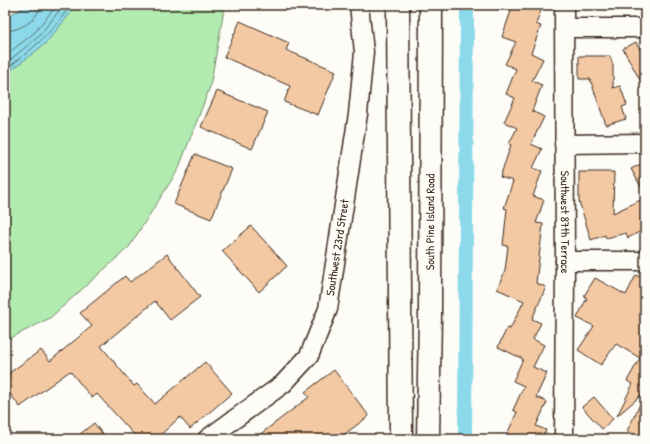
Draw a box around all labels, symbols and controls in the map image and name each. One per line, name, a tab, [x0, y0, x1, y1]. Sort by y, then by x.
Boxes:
street label: Southwest 87th Terrace	[557, 170, 574, 274]
street label: South Pine Island Road	[421, 173, 438, 270]
street label: Southwest 23rd Street	[321, 197, 353, 297]

